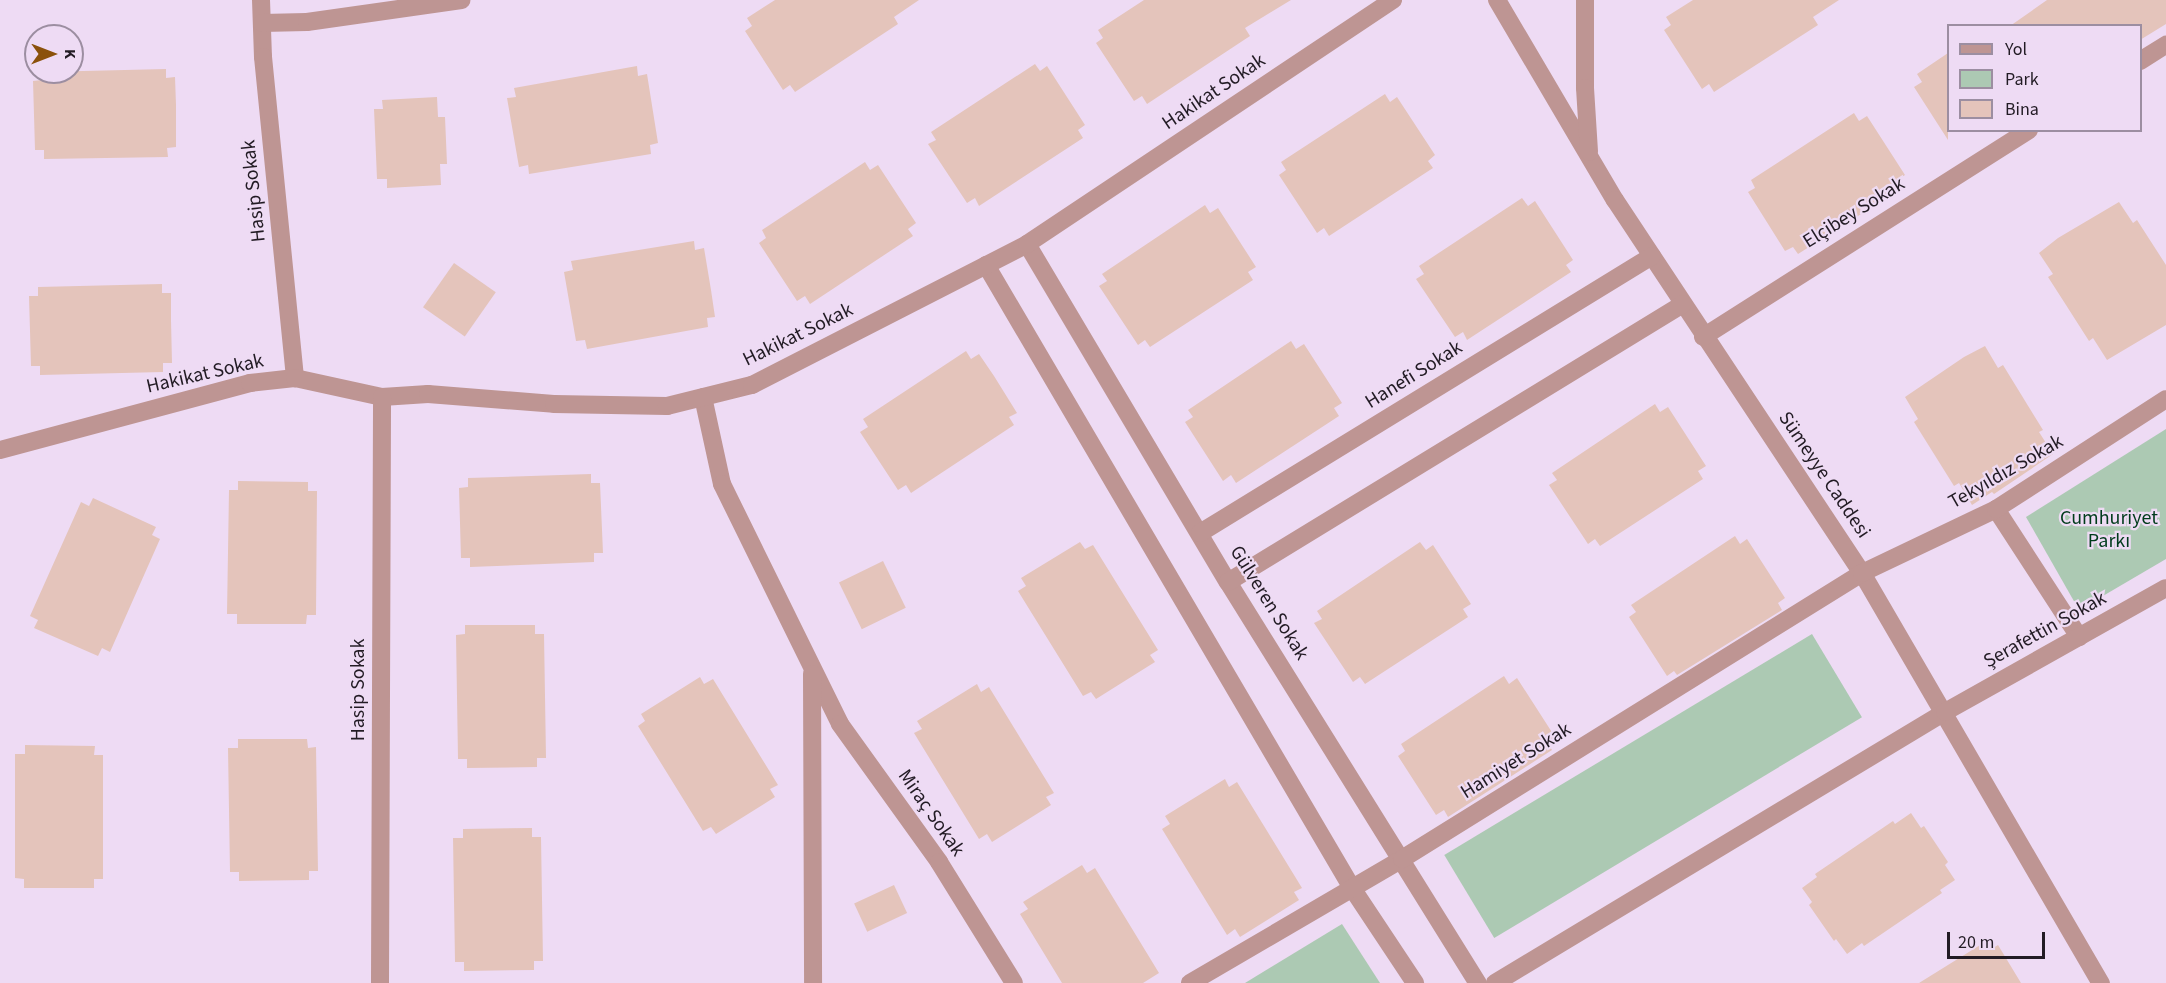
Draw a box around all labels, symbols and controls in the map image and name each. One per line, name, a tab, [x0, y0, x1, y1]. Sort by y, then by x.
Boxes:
north arrow	[24, 24, 84, 84]
legend	[1947, 24, 2142, 132]
text: Yol	[2005, 37, 2027, 62]
text: K	[59, 49, 81, 59]
street label: Hakikat Sokak	[1158, 49, 1270, 135]
text: Park	[2005, 67, 2039, 92]
text: Bina	[2005, 97, 2039, 122]
street label: Hasip Sokak	[237, 139, 271, 243]
street label: Elçibey Sokak	[1799, 172, 1909, 254]
street label: Hakikat Sokak	[739, 298, 857, 372]
street label: Hanefi Sokak	[1361, 336, 1467, 414]
street label: Hakikat Sokak	[144, 349, 266, 399]
street label: Sümeyye Caddesi	[1773, 407, 1875, 543]
street label: Tekyıldız Sokak	[1944, 430, 2068, 514]
park label: Cumhuriyet Parkı	[2060, 506, 2158, 553]
street label: Gülveren Sokak	[1224, 541, 1314, 665]
street label: Şerafettin Sokak	[1979, 586, 2111, 674]
street label: Hasip Sokak	[346, 639, 370, 741]
street label: Hamiyet Sokak	[1456, 718, 1576, 804]
street label: Miraç Sokak	[892, 765, 970, 861]
scale bar	[1950, 920, 2048, 958]
text: 20 m	[1958, 930, 1994, 955]

